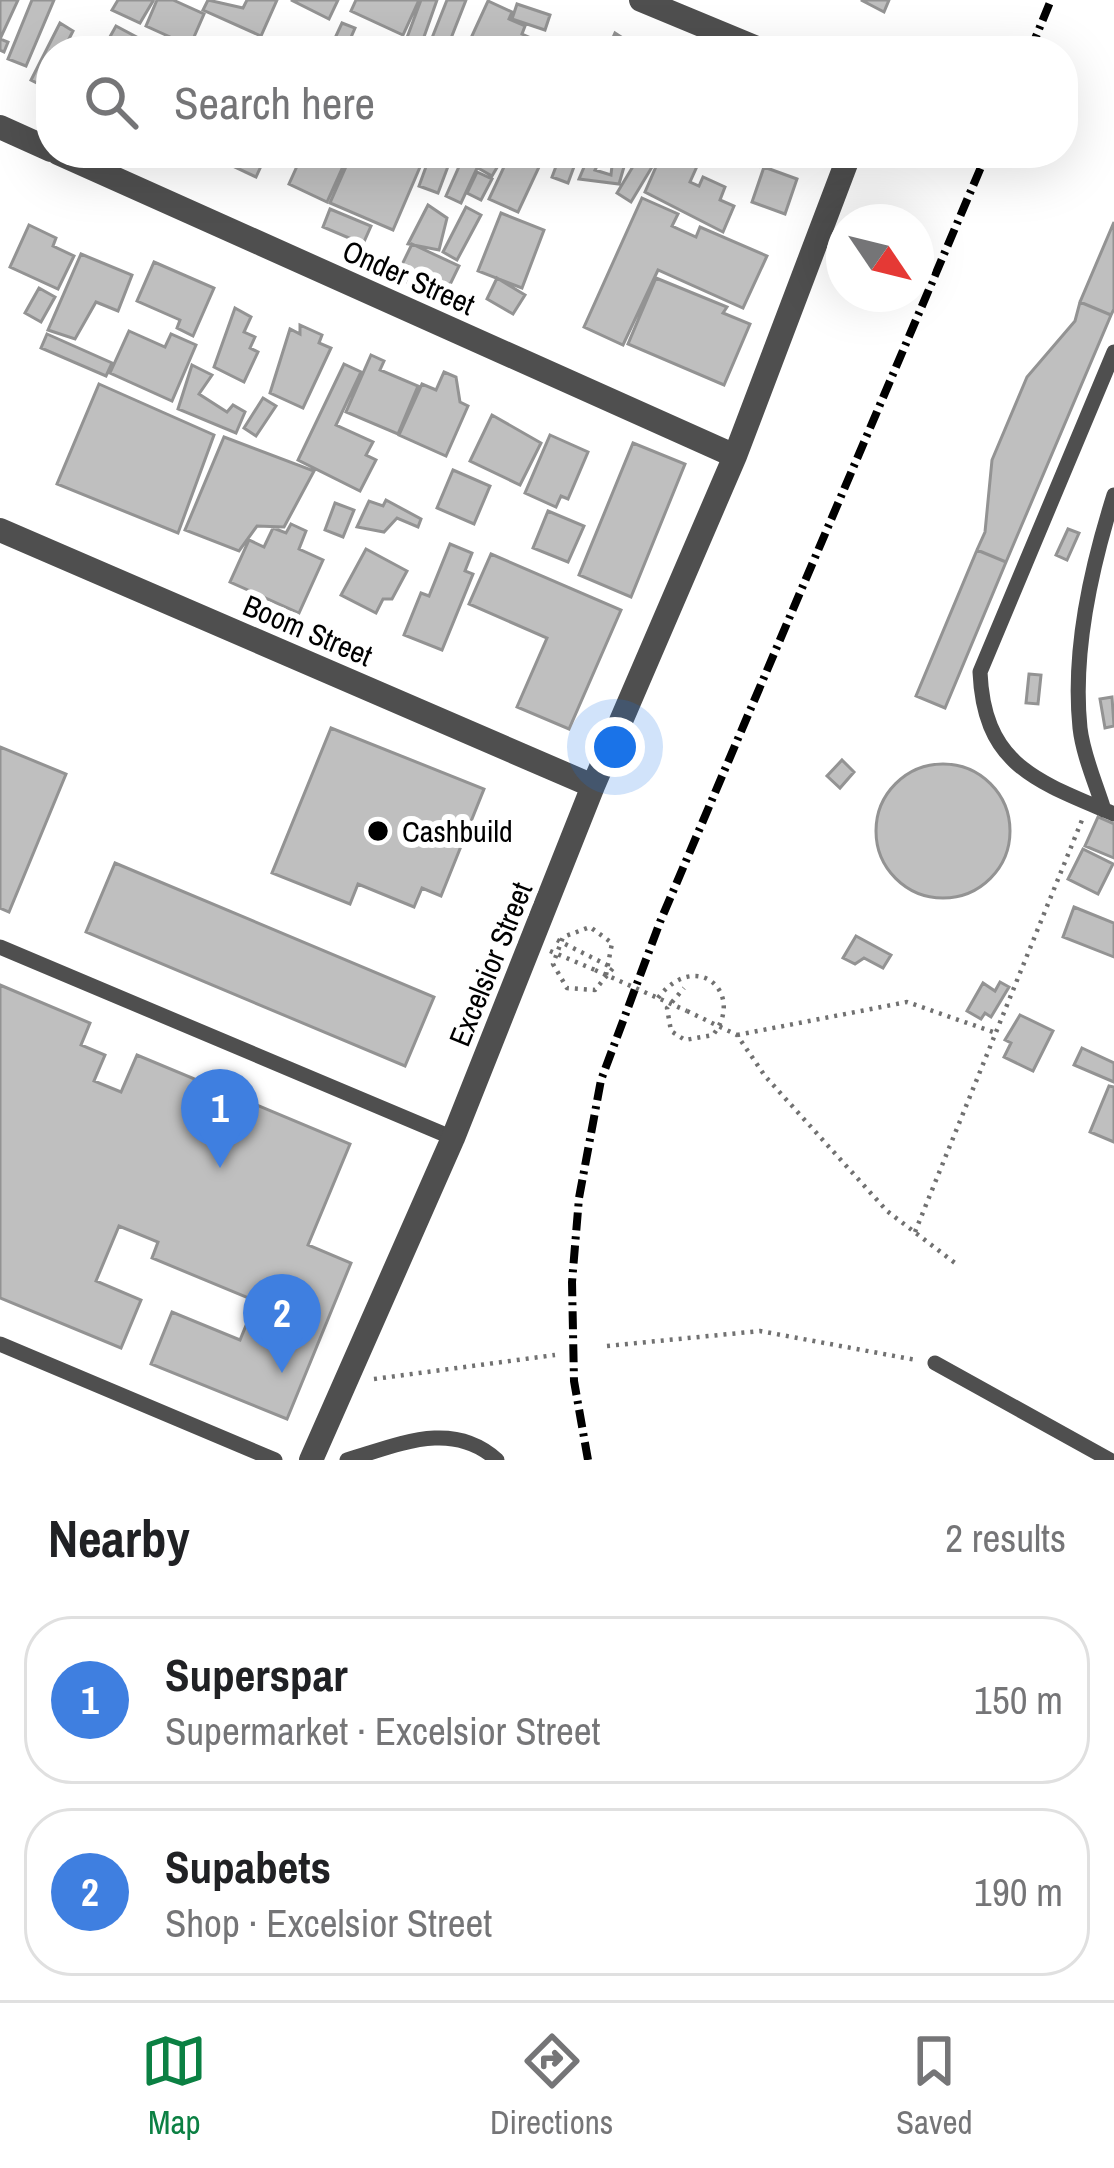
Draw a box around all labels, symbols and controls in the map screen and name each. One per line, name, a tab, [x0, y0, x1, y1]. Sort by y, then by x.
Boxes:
search box	[36, 36, 1078, 168]
icon: search	[78, 69, 144, 135]
text: Search here	[174, 72, 375, 133]
north arrow	[826, 204, 934, 312]
street label: Onder Street	[337, 230, 482, 324]
street label: Boom Street	[237, 585, 379, 675]
your location	[585, 717, 645, 777]
place label: Cashbuild	[402, 811, 513, 851]
marker: Cashbuild	[365, 818, 391, 844]
street label: Excelsior Street	[439, 876, 541, 1052]
pin: 1	[181, 1069, 259, 1168]
pin: 2	[243, 1274, 321, 1373]
text: Nearby	[48, 1504, 190, 1573]
text: 2 results	[945, 1512, 1066, 1564]
text: Superspar	[165, 1644, 348, 1705]
text: 1	[81, 1674, 99, 1726]
text: 150 m	[974, 1674, 1063, 1726]
text: Supermarket · Excelsior Street	[165, 1705, 600, 1757]
text: Supabets	[165, 1836, 331, 1897]
text: 2	[81, 1866, 99, 1918]
text: 190 m	[974, 1866, 1063, 1918]
text: Shop · Excelsior Street	[165, 1897, 492, 1949]
tab: Map	[141, 2028, 207, 2144]
tab: Directions	[490, 2028, 613, 2144]
tab: Saved	[896, 2028, 973, 2144]

